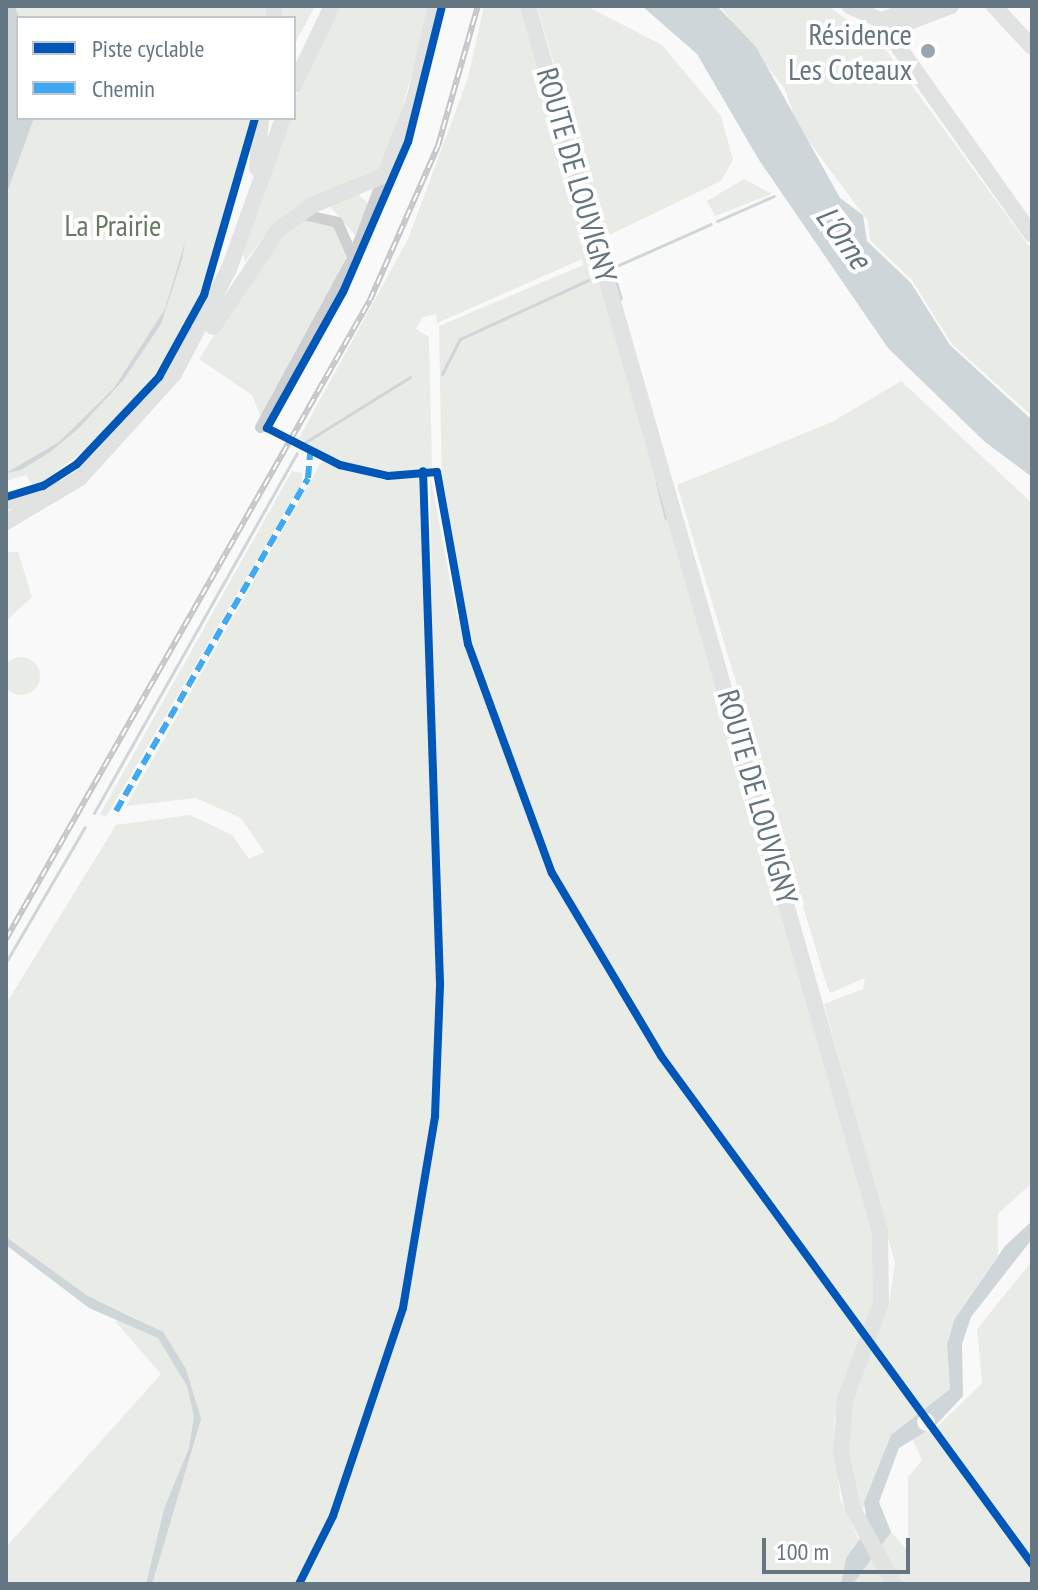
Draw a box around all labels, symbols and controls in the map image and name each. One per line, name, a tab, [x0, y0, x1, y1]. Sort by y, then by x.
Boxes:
legend	[16, 16, 296, 120]
place label: Résidence Les Coteaux	[788, 16, 912, 86]
text: Piste cyclable	[92, 33, 205, 64]
marker: Résidence Les Coteaux	[919, 42, 937, 60]
street label: ROUTE DE LOUVIGNY	[529, 64, 625, 286]
text: Chemin	[92, 73, 155, 104]
water label: L'Orne	[808, 198, 880, 276]
park label: La Prairie	[65, 207, 161, 243]
street label: ROUTE DE LOUVIGNY	[710, 686, 806, 908]
scale bar	[766, 1522, 914, 1572]
text: 100 m	[776, 1536, 829, 1567]

